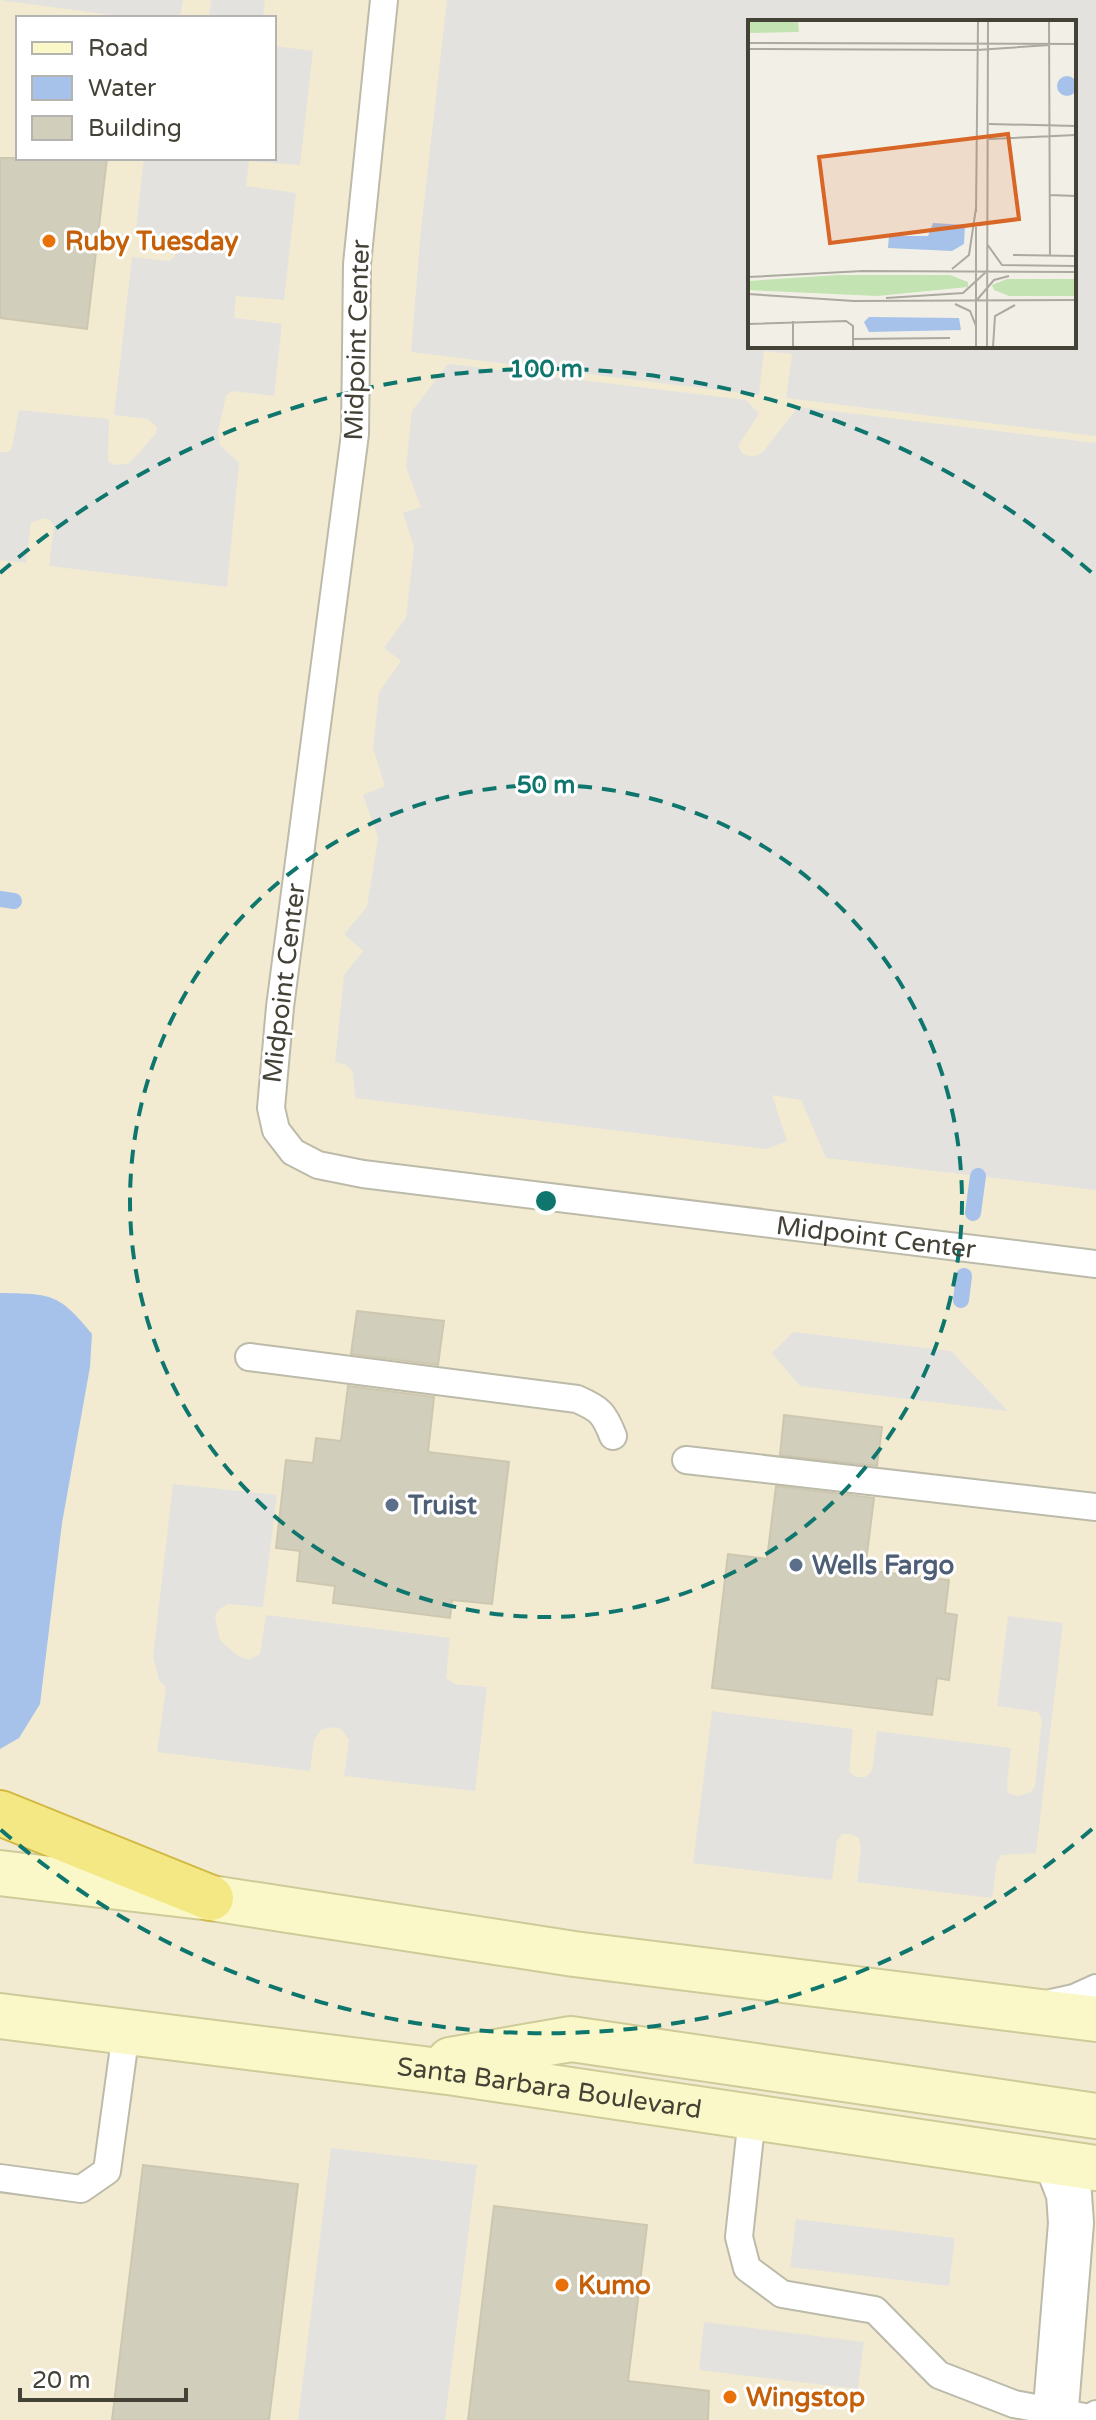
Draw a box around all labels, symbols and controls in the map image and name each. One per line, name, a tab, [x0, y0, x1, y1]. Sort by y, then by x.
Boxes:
legend	[16, 16, 276, 160]
inset map	[748, 20, 1076, 348]
text: Road	[88, 34, 148, 63]
text: Water	[88, 74, 157, 103]
text: Building	[88, 114, 182, 143]
place label: Ruby Tuesday	[65, 226, 238, 257]
marker: Ruby Tuesday	[40, 232, 58, 250]
street label: Midpoint Center	[338, 239, 376, 441]
text: 100 m	[509, 355, 583, 384]
text: 50 m	[517, 771, 575, 800]
street label: Midpoint Center	[256, 881, 312, 1085]
centre of rings	[532, 1187, 560, 1215]
street label: Midpoint Center	[774, 1209, 978, 1265]
place label: Truist	[407, 1490, 477, 1521]
marker: Truist	[383, 1496, 401, 1514]
place label: Wells Fargo	[812, 1550, 954, 1581]
marker: Wells Fargo	[787, 1556, 805, 1574]
street label: Santa Barbara Boulevard	[395, 2050, 704, 2125]
place label: Kumo	[578, 2270, 651, 2301]
marker: Kumo	[553, 2276, 571, 2294]
scale bar	[20, 2352, 186, 2402]
text: 20 m	[32, 2366, 90, 2395]
place label: Wingstop	[746, 2382, 865, 2413]
marker: Wingstop	[721, 2388, 739, 2406]

